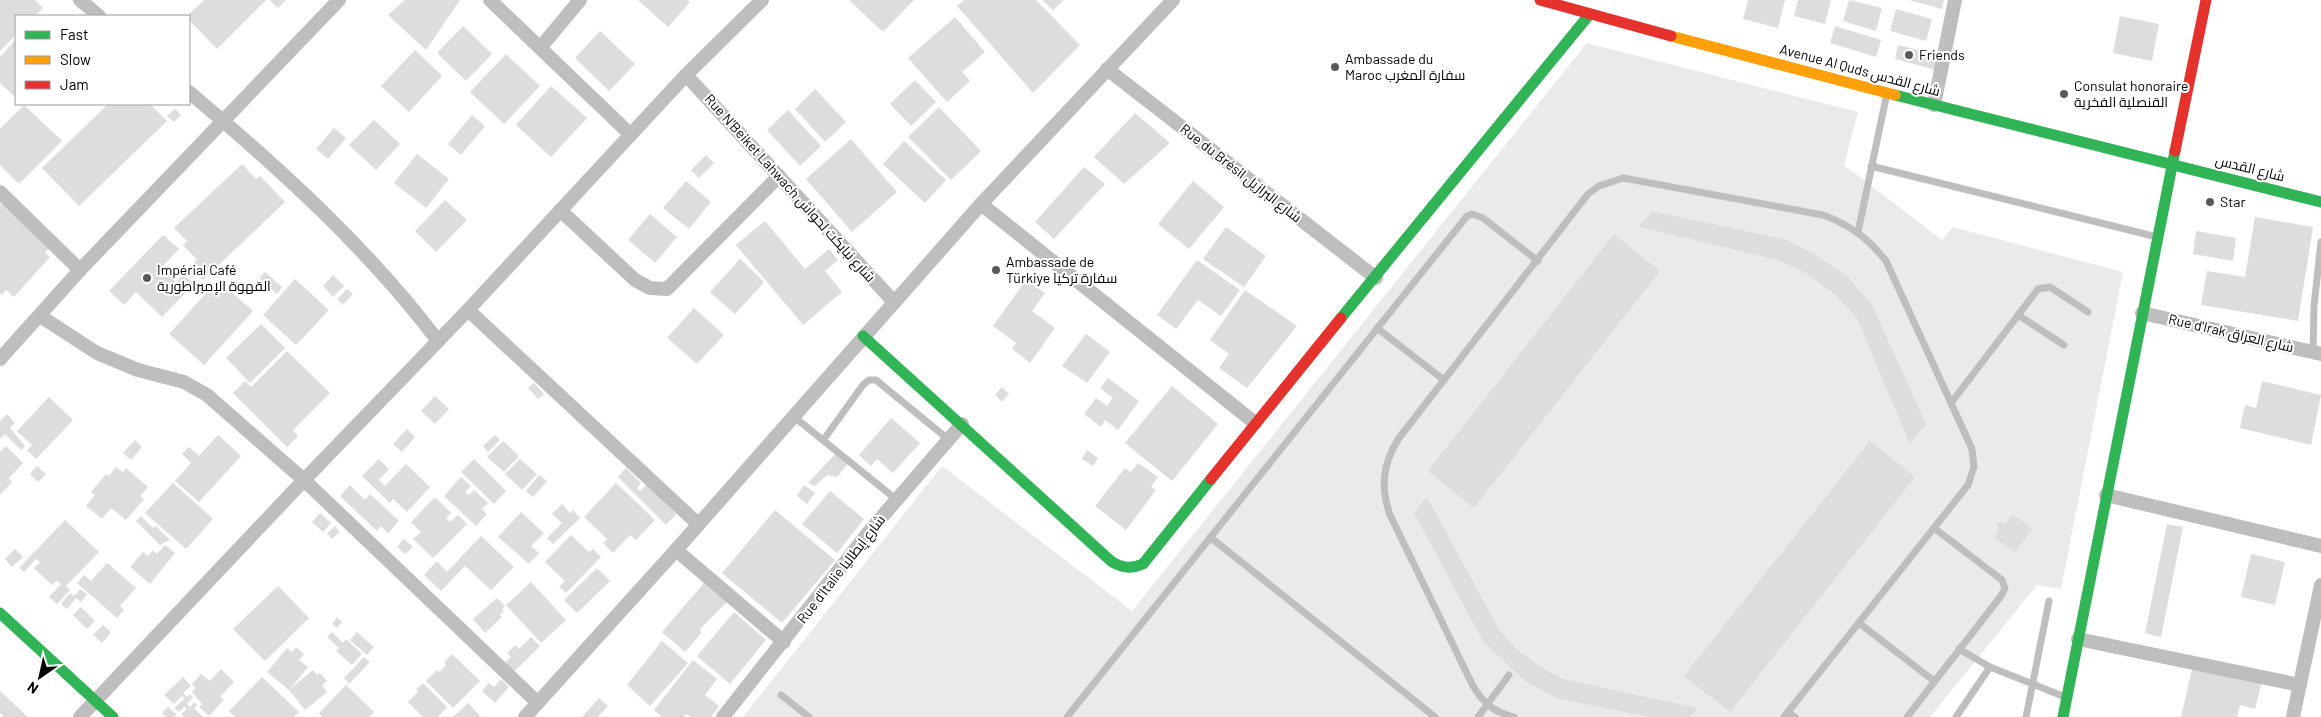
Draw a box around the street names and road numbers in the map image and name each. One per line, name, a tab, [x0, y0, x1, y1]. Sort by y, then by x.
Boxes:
street label: Avenue Al Quds شارع القدس	[1778, 40, 1942, 100]
street label: Rue N'Beiket Lahwach شارع نبايكت لحواش	[701, 90, 879, 286]
street label: Rue du Brésil شارع البرازيل	[1176, 120, 1306, 226]
street label: شارع القدس	[2213, 151, 2287, 185]
street label: Rue d'Irak شارع العراق	[2167, 310, 2295, 356]
street label: Rue d'Italie شارع إيطاليا	[793, 511, 889, 627]

